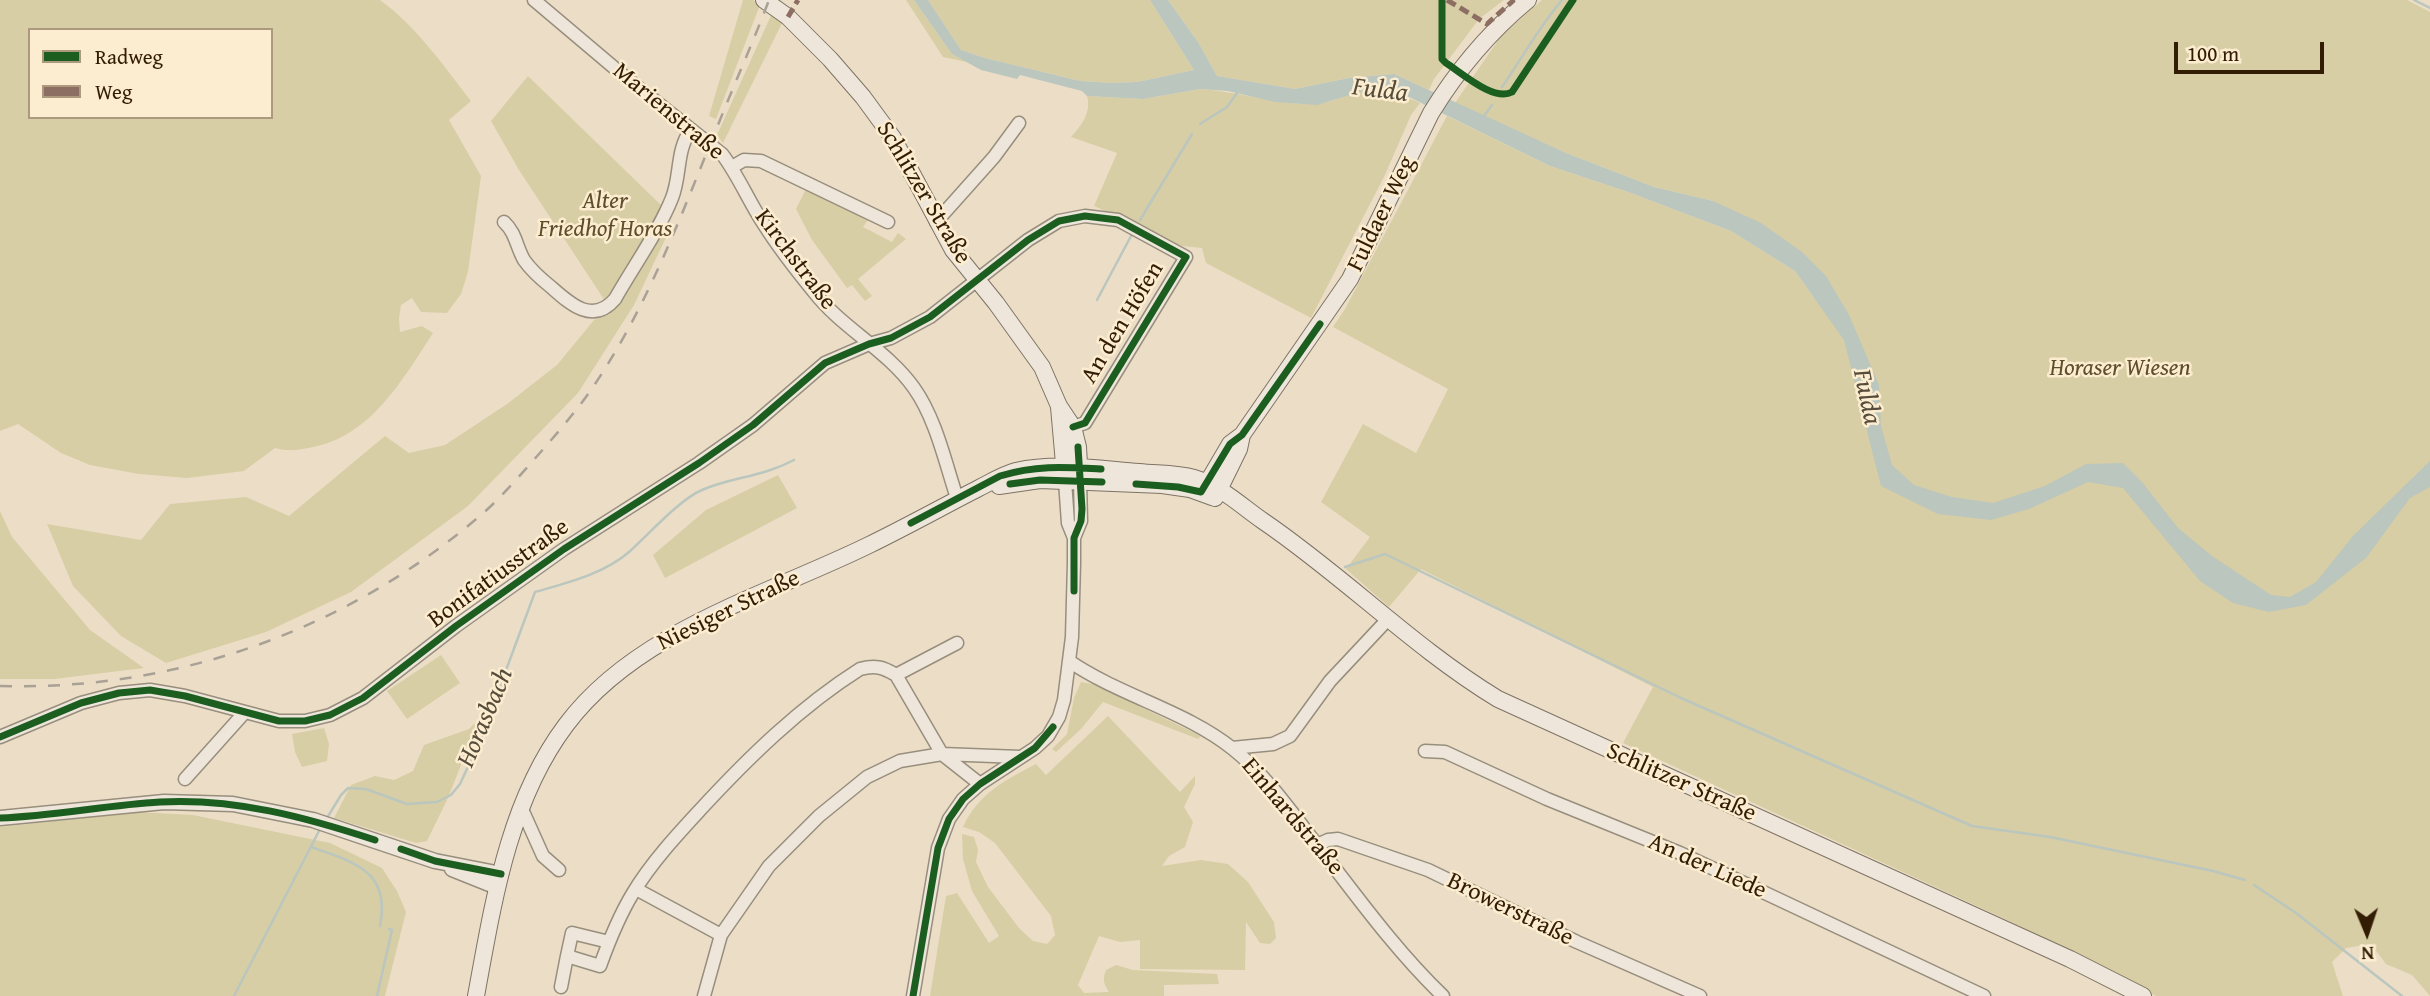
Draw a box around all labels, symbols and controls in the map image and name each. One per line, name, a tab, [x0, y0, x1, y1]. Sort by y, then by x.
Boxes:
legend	[28, 28, 273, 119]
scale bar	[2178, 28, 2328, 72]
text: 100 m	[2187, 38, 2239, 69]
text: Radweg	[95, 41, 163, 72]
street label: Marienstraße	[606, 57, 730, 167]
water label: Fulda	[1350, 72, 1410, 110]
text: Weg	[95, 76, 132, 107]
street label: Schlitzer Straße	[869, 117, 977, 269]
street label: Fuldaer Weg	[1342, 152, 1422, 276]
park label: Alter Friedhof Horas	[538, 188, 672, 244]
street label: Kirchstraße	[748, 204, 842, 316]
street label: An den Höfen	[1075, 257, 1171, 389]
park label: Horaser Wiesen	[2049, 355, 2191, 383]
water label: Fulda	[1845, 366, 1887, 428]
street label: Bonifatiusstraße	[423, 513, 575, 635]
street label: Niesiger Straße	[653, 564, 805, 658]
water label: Horasbach	[451, 664, 521, 772]
street label: Schlitzer Straße	[1602, 737, 1760, 829]
street label: Einhardstraße	[1235, 753, 1349, 881]
street label: An der Liede	[1643, 828, 1771, 906]
street label: Browerstraße	[1442, 867, 1578, 953]
north arrow	[2332, 898, 2402, 968]
text: N	[2361, 940, 2375, 968]

